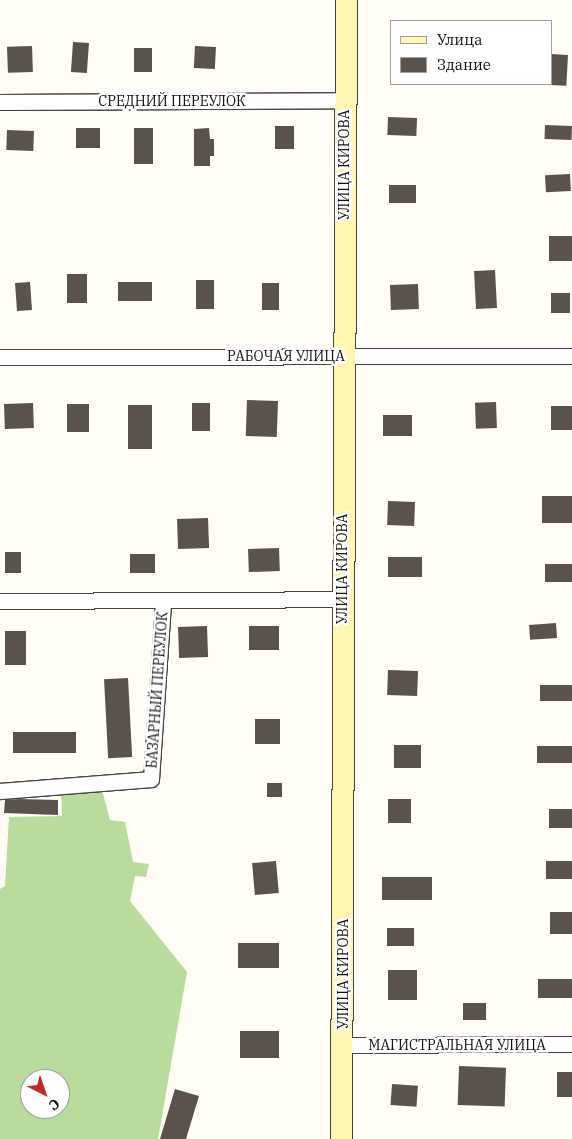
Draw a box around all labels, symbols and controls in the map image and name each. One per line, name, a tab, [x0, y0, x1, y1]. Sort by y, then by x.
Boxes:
legend	[390, 20, 552, 85]
text: Улица	[437, 30, 482, 49]
text: Здание	[437, 55, 491, 74]
street label: СРЕДНИЙ ПЕРЕУЛОК	[98, 93, 246, 109]
street label: УЛИЦА КИРОВА	[336, 110, 352, 220]
street label: РАБОЧАЯ УЛИЦА	[227, 348, 345, 364]
street label: УЛИЦА КИРОВА	[334, 514, 350, 624]
street label: БАЗАРНЫЙ ПЕРЕУЛОК	[143, 611, 171, 769]
street label: УЛИЦА КИРОВА	[335, 919, 351, 1029]
street label: МАГИСТРАЛЬНАЯ УЛИЦА	[368, 1037, 546, 1053]
north arrow	[20, 1069, 70, 1119]
text: С	[45, 1095, 64, 1114]

